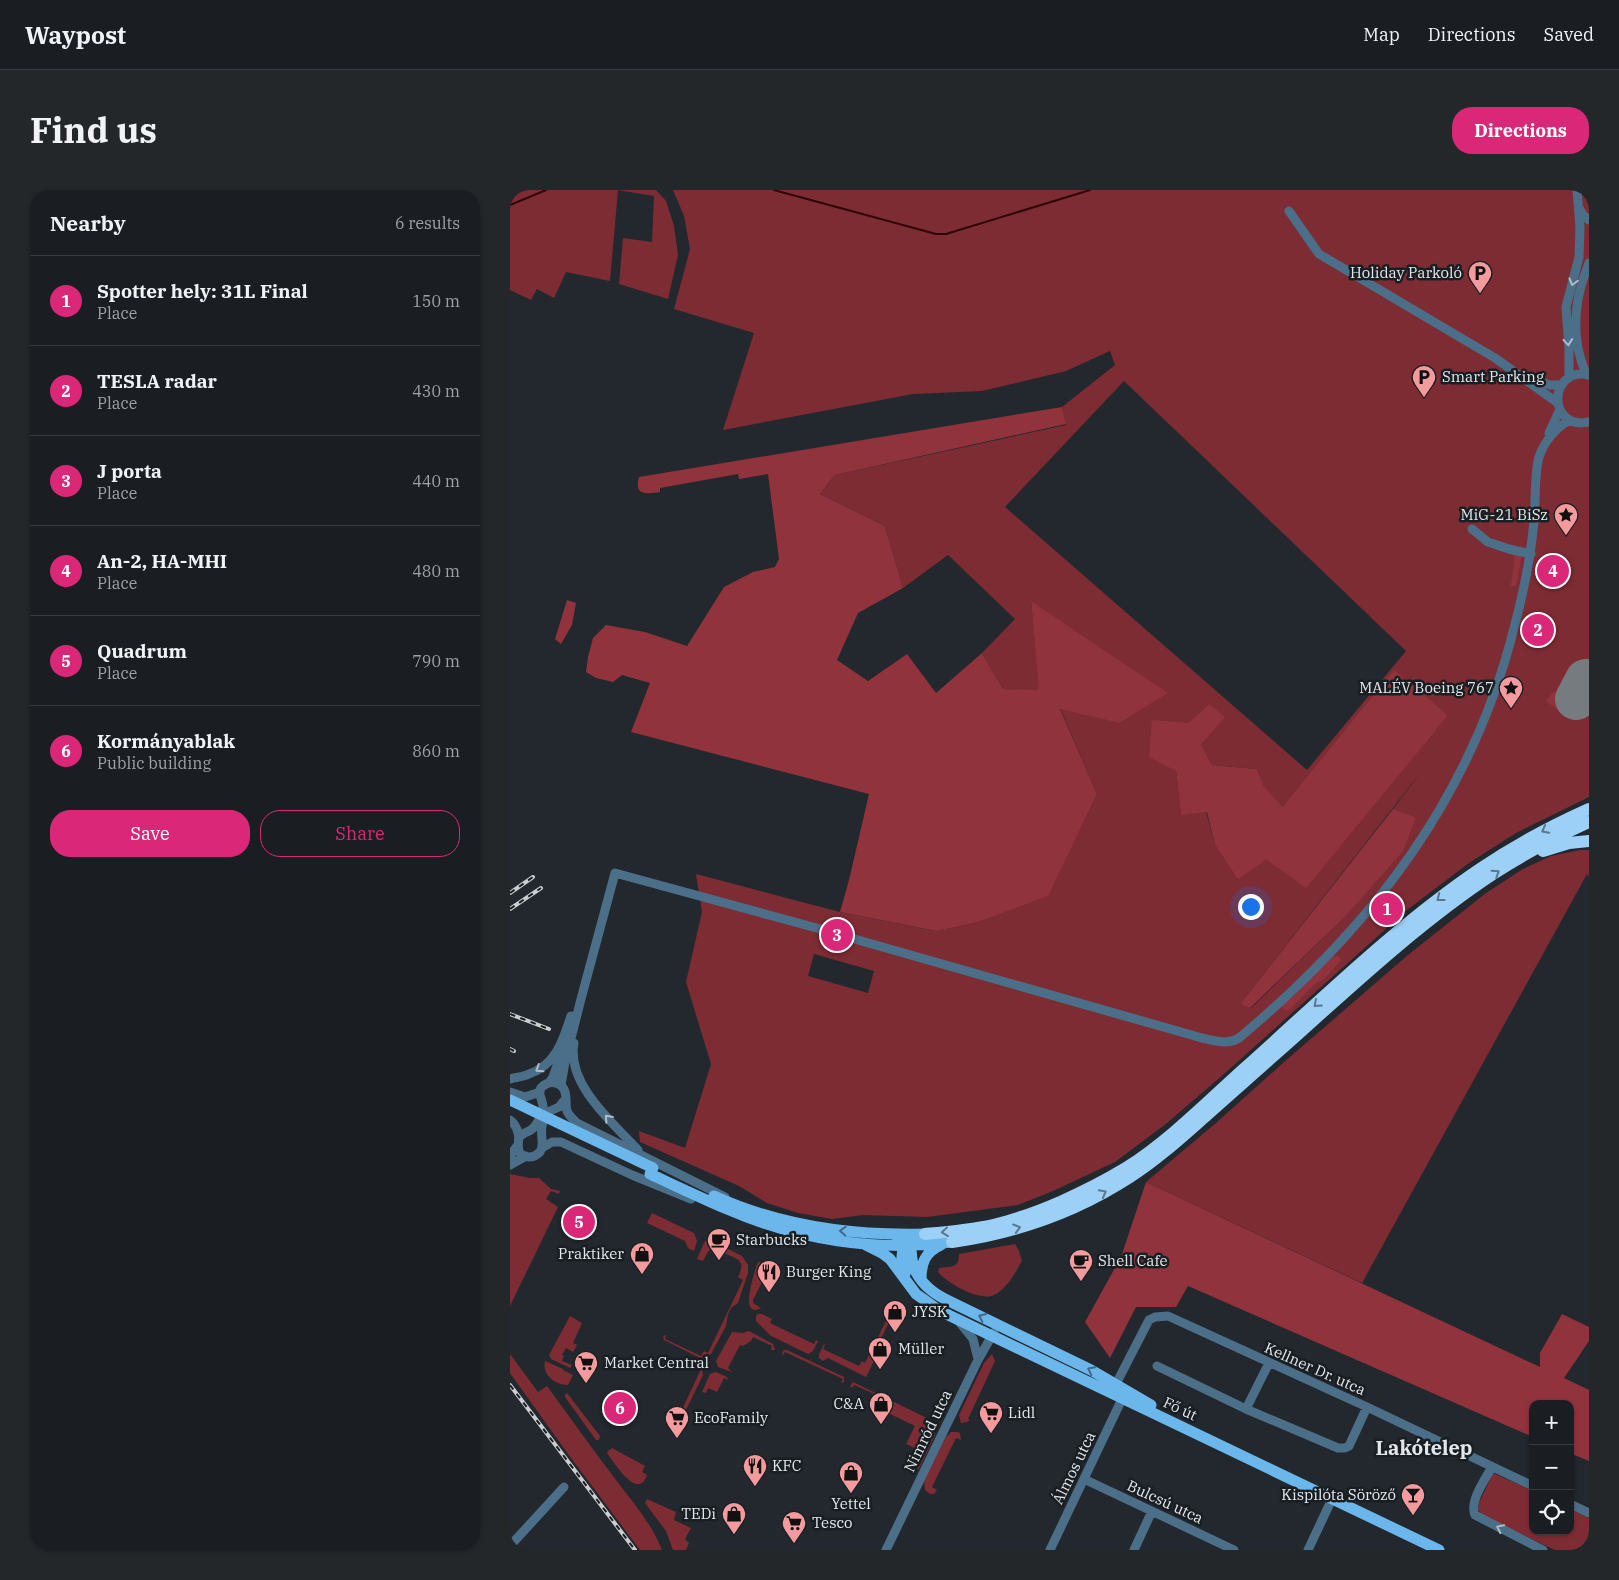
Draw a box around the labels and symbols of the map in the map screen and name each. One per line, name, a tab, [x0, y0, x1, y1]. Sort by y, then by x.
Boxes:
parking icon: Holiday Parkoló	[1467, 260, 1493, 294]
place label: Holiday Parkoló	[1350, 263, 1462, 282]
one-way arrow	[1568, 278, 1578, 286]
one-way arrow	[1563, 339, 1574, 347]
parking icon: Smart Parking	[1411, 364, 1437, 398]
place label: Smart Parking	[1442, 367, 1544, 386]
place icon: MiG-21 BiSz	[1553, 502, 1579, 536]
place label: MiG-21 BiSz	[1460, 505, 1548, 524]
pin: 4	[1537, 552, 1569, 590]
pin: 2	[1522, 611, 1554, 649]
place icon: MALÉV Boeing 767	[1498, 675, 1524, 709]
place label: MALÉV Boeing 767	[1359, 678, 1494, 697]
one-way arrow	[1541, 824, 1550, 834]
one-way arrow	[1490, 869, 1499, 879]
pin: 1	[1371, 890, 1403, 928]
one-way arrow	[1436, 892, 1446, 901]
your location	[1238, 894, 1264, 920]
pin: 3	[821, 916, 853, 954]
one-way arrow	[1313, 998, 1322, 1007]
one-way arrow	[536, 1062, 545, 1072]
one-way arrow	[605, 1115, 614, 1124]
one-way arrow	[1098, 1189, 1107, 1199]
pin: 5	[563, 1203, 595, 1241]
one-way arrow	[1013, 1224, 1021, 1234]
one-way arrow	[838, 1225, 846, 1236]
one-way arrow	[941, 1226, 949, 1237]
cafe icon: Starbucks	[706, 1227, 732, 1261]
place label: Starbucks	[736, 1230, 807, 1249]
shop icon: Praktiker	[629, 1241, 655, 1275]
place label: Praktiker	[558, 1244, 624, 1263]
cafe icon: Shell Cafe	[1068, 1248, 1094, 1282]
place label: Shell Cafe	[1098, 1251, 1167, 1270]
restaurant icon: Burger King	[756, 1259, 782, 1293]
place label: Burger King	[786, 1262, 871, 1281]
shop icon: JYSK	[882, 1299, 908, 1333]
place label: JYSK	[912, 1302, 948, 1321]
one-way arrow	[978, 1313, 987, 1323]
shop icon: Müller	[867, 1336, 893, 1370]
street label: Kellner Dr. utca	[1262, 1338, 1369, 1399]
place label: Müller	[898, 1339, 944, 1358]
supermarket icon: Market Central	[573, 1350, 599, 1384]
place label: Market Central	[604, 1353, 709, 1372]
one-way arrow	[1087, 1366, 1096, 1376]
street label: Nimród utca	[900, 1387, 956, 1475]
pin: 6	[604, 1389, 636, 1427]
shop icon: C&A	[868, 1391, 894, 1425]
street label: Fő út	[1160, 1392, 1200, 1425]
place label: C&A	[833, 1394, 865, 1413]
supermarket icon: Lidl	[978, 1400, 1004, 1434]
place label: Lidl	[1008, 1403, 1035, 1422]
supermarket icon: EcoFamily	[664, 1405, 690, 1439]
place label: EcoFamily	[694, 1408, 768, 1427]
street label: Álmos utca	[1048, 1428, 1099, 1507]
district label: Lakótelep	[1375, 1434, 1473, 1461]
restaurant icon: KFC	[742, 1453, 768, 1487]
place label: KFC	[772, 1456, 801, 1475]
shop icon: Yettel	[838, 1460, 864, 1494]
street label: Bulcsú utca	[1124, 1476, 1206, 1527]
bar icon: Kispilóta Söröző	[1400, 1482, 1426, 1516]
place label: Kispilóta Söröző	[1281, 1485, 1396, 1504]
place label: Yettel	[831, 1494, 871, 1513]
shop icon: TEDi	[721, 1501, 747, 1535]
place label: TEDi	[681, 1504, 716, 1523]
supermarket icon: Tesco	[781, 1510, 807, 1544]
place label: Tesco	[812, 1513, 853, 1532]
one-way arrow	[1496, 1524, 1505, 1535]

